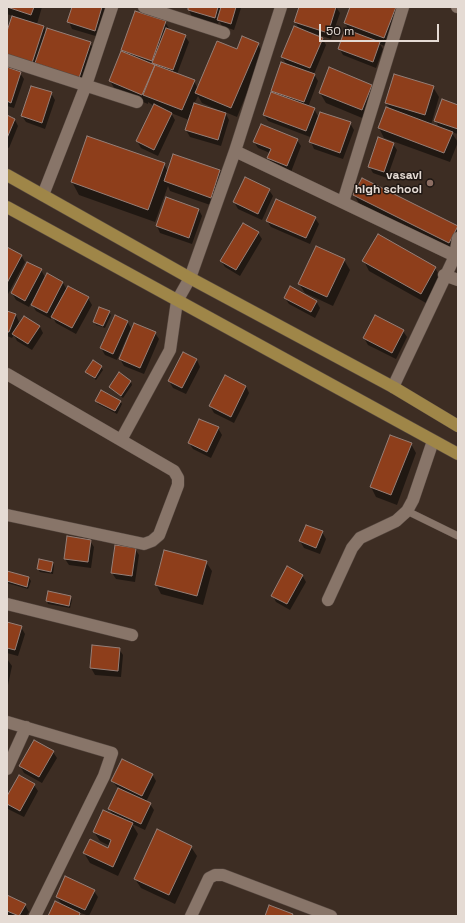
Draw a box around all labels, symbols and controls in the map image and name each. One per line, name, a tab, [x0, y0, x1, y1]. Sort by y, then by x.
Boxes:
scale bar	[321, 16, 441, 42]
text: 50 m	[326, 23, 354, 39]
place label: vasavi high school	[355, 169, 422, 197]
marker: vasavi high school	[425, 178, 435, 188]

